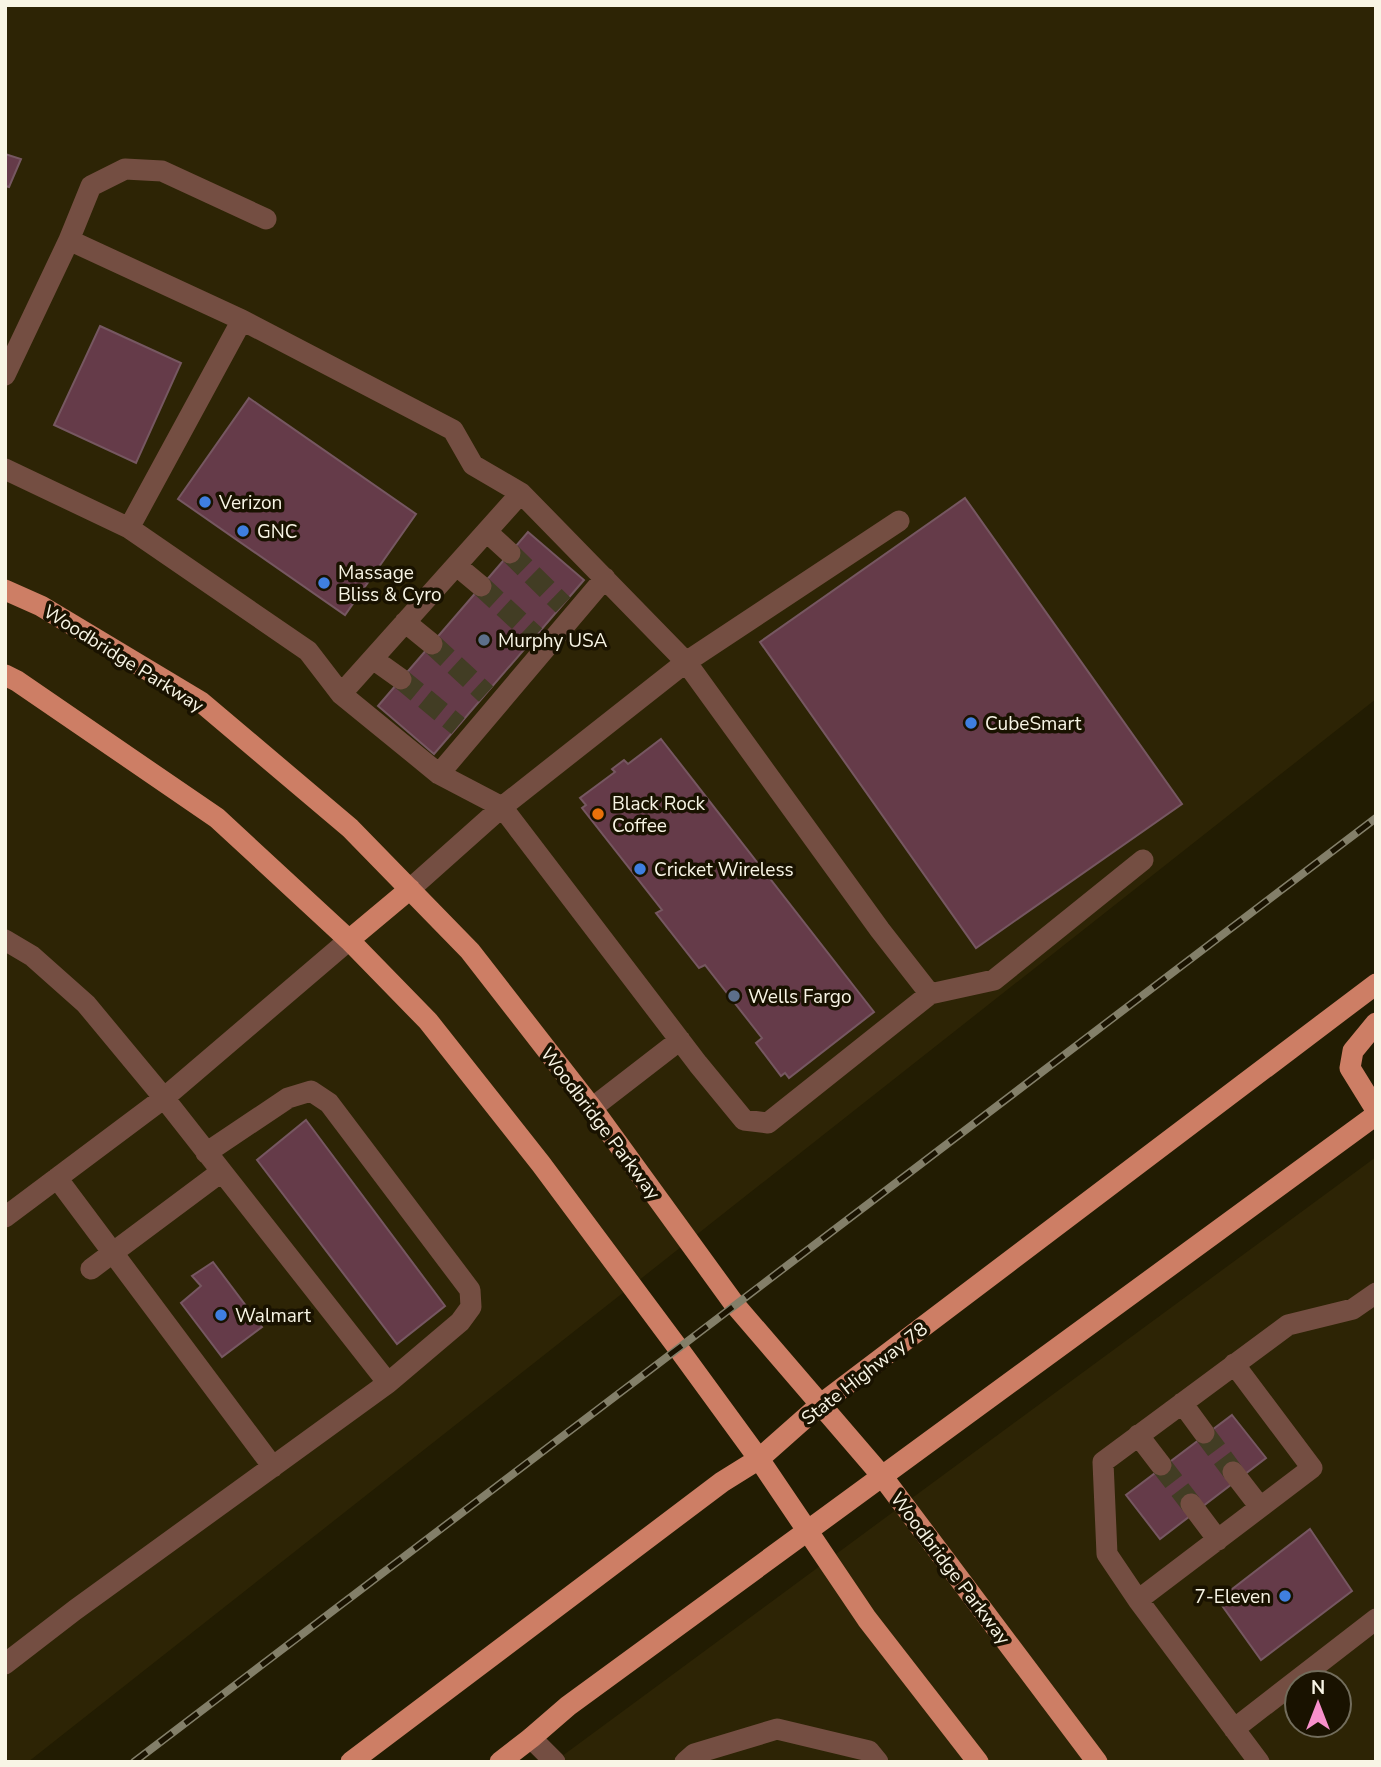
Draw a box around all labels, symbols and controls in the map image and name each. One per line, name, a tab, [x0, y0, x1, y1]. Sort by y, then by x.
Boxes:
place label: Verizon	[218, 490, 282, 516]
marker: Verizon	[197, 494, 213, 510]
place label: GNC	[257, 519, 298, 545]
marker: GNC	[235, 523, 251, 539]
place label: Massage Bliss & Cyro	[338, 560, 441, 608]
marker: Massage Bliss & Cyro	[316, 575, 332, 591]
street label: Woodbridge Parkway	[38, 599, 209, 719]
place label: Murphy USA	[498, 628, 608, 654]
marker: Murphy USA	[476, 632, 492, 648]
place label: CubeSmart	[985, 711, 1082, 737]
marker: CubeSmart	[963, 715, 979, 731]
place label: Black Rock Coffee	[612, 791, 706, 839]
marker: Black Rock Coffee	[590, 806, 606, 822]
place label: Cricket Wireless	[654, 857, 794, 883]
marker: Cricket Wireless	[632, 861, 648, 877]
place label: Wells Fargo	[748, 984, 852, 1010]
marker: Wells Fargo	[726, 988, 742, 1004]
street label: Woodbridge Parkway	[534, 1042, 666, 1205]
place label: Walmart	[235, 1303, 311, 1329]
marker: Walmart	[213, 1307, 229, 1323]
street label: State Highway 78	[796, 1316, 933, 1431]
street label: Woodbridge Parkway	[884, 1487, 1016, 1650]
place label: 7-Eleven	[1194, 1584, 1271, 1610]
marker: 7-Eleven	[1277, 1588, 1293, 1604]
north arrow	[1283, 1669, 1353, 1739]
text: N	[1311, 1675, 1325, 1701]

